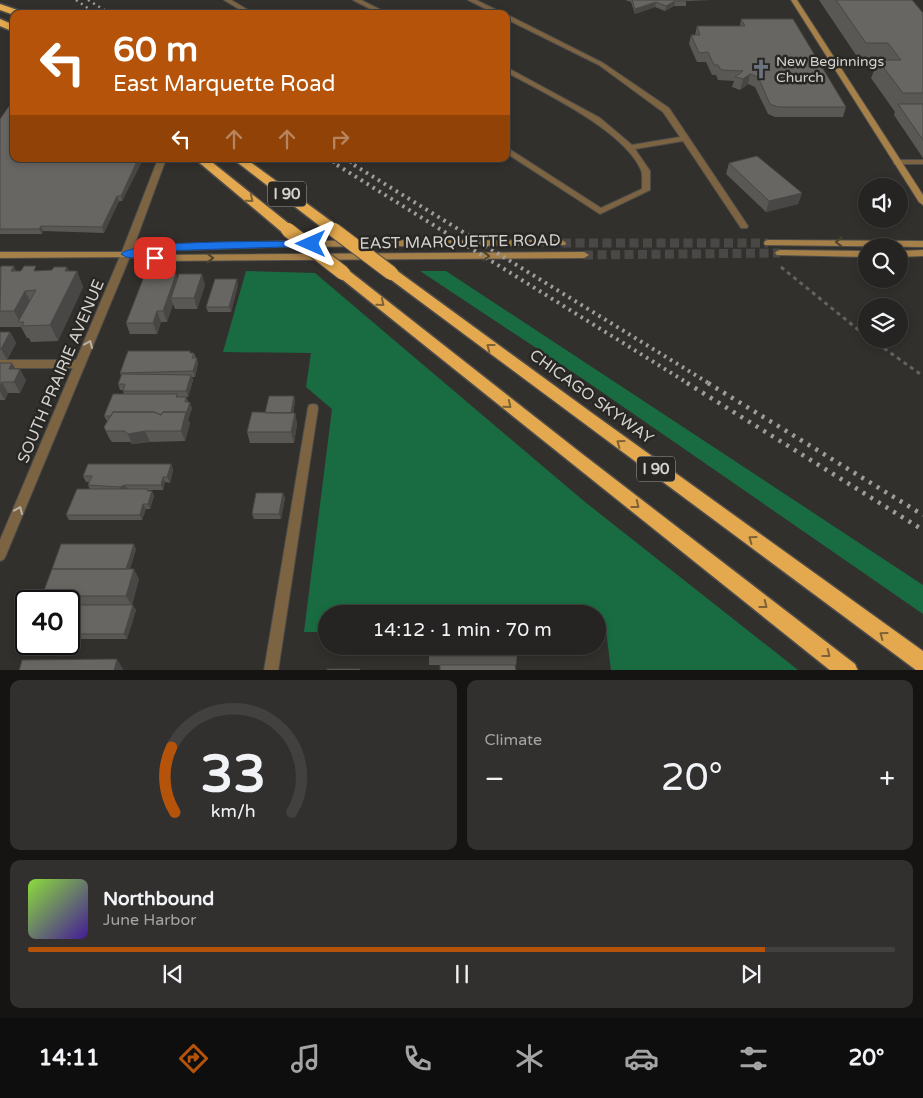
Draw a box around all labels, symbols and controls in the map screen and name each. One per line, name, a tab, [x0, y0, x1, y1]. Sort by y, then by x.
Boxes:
text: 60 m	[113, 29, 198, 71]
icon: left	[30, 30, 95, 95]
place label: New Beginnings Church	[776, 53, 884, 86]
church icon: New Beginnings Church	[750, 58, 772, 80]
text: East Marquette Road	[113, 71, 335, 97]
icon: left	[167, 125, 195, 153]
icon: ahead	[220, 125, 248, 153]
icon: ahead	[273, 125, 301, 153]
icon: right	[326, 125, 354, 153]
map controls	[858, 178, 908, 348]
button: sound	[858, 178, 908, 228]
road number: I 90	[268, 182, 306, 206]
one-way arrow	[245, 194, 254, 203]
position arrow	[284, 217, 336, 269]
street label: EAST MARQUETTE ROAD	[359, 230, 561, 254]
pin	[134, 237, 176, 279]
one-way arrow	[835, 237, 843, 247]
button: search	[858, 238, 908, 288]
icon: arrive	[141, 244, 169, 272]
one-way arrow	[482, 251, 490, 261]
one-way arrow	[206, 253, 214, 263]
street label: SOUTH PRAIRIE AVENUE	[13, 277, 109, 466]
one-way arrow	[375, 298, 384, 306]
button: layers	[858, 298, 908, 348]
one-way arrow	[82, 340, 93, 349]
one-way arrow	[486, 344, 496, 353]
street label: CHICAGO SKYWAY	[526, 345, 657, 448]
one-way arrow	[502, 399, 511, 407]
one-way arrow	[617, 440, 626, 450]
road number: I 90	[637, 456, 675, 482]
one-way arrow	[630, 500, 639, 509]
one-way arrow	[12, 506, 23, 515]
one-way arrow	[748, 536, 758, 545]
speed limit sign: 40	[15, 590, 80, 655]
one-way arrow	[758, 599, 768, 608]
text: 14:12 · 1 min · 70 m	[372, 619, 552, 641]
one-way arrow	[880, 632, 889, 640]
one-way arrow	[821, 648, 831, 657]
text: Climate	[485, 730, 542, 750]
text: 33	[201, 743, 266, 806]
text: 20°	[661, 755, 723, 801]
text: −	[485, 762, 504, 796]
text: +	[879, 762, 895, 796]
text: km/h	[211, 801, 256, 822]
text: Northbound	[103, 888, 214, 910]
text: June Harbor	[103, 910, 196, 930]
icon: previous	[159, 960, 187, 988]
icon: pause	[448, 960, 476, 988]
icon: next	[737, 960, 765, 988]
icon: directions	[176, 1041, 211, 1076]
icon: music	[288, 1041, 323, 1076]
icon: phone	[400, 1041, 435, 1076]
icon: climate	[512, 1041, 547, 1076]
icon: car	[624, 1041, 659, 1076]
icon: filters	[736, 1041, 771, 1076]
text: 14:11	[39, 1045, 99, 1071]
text: 20°	[848, 1045, 884, 1071]

